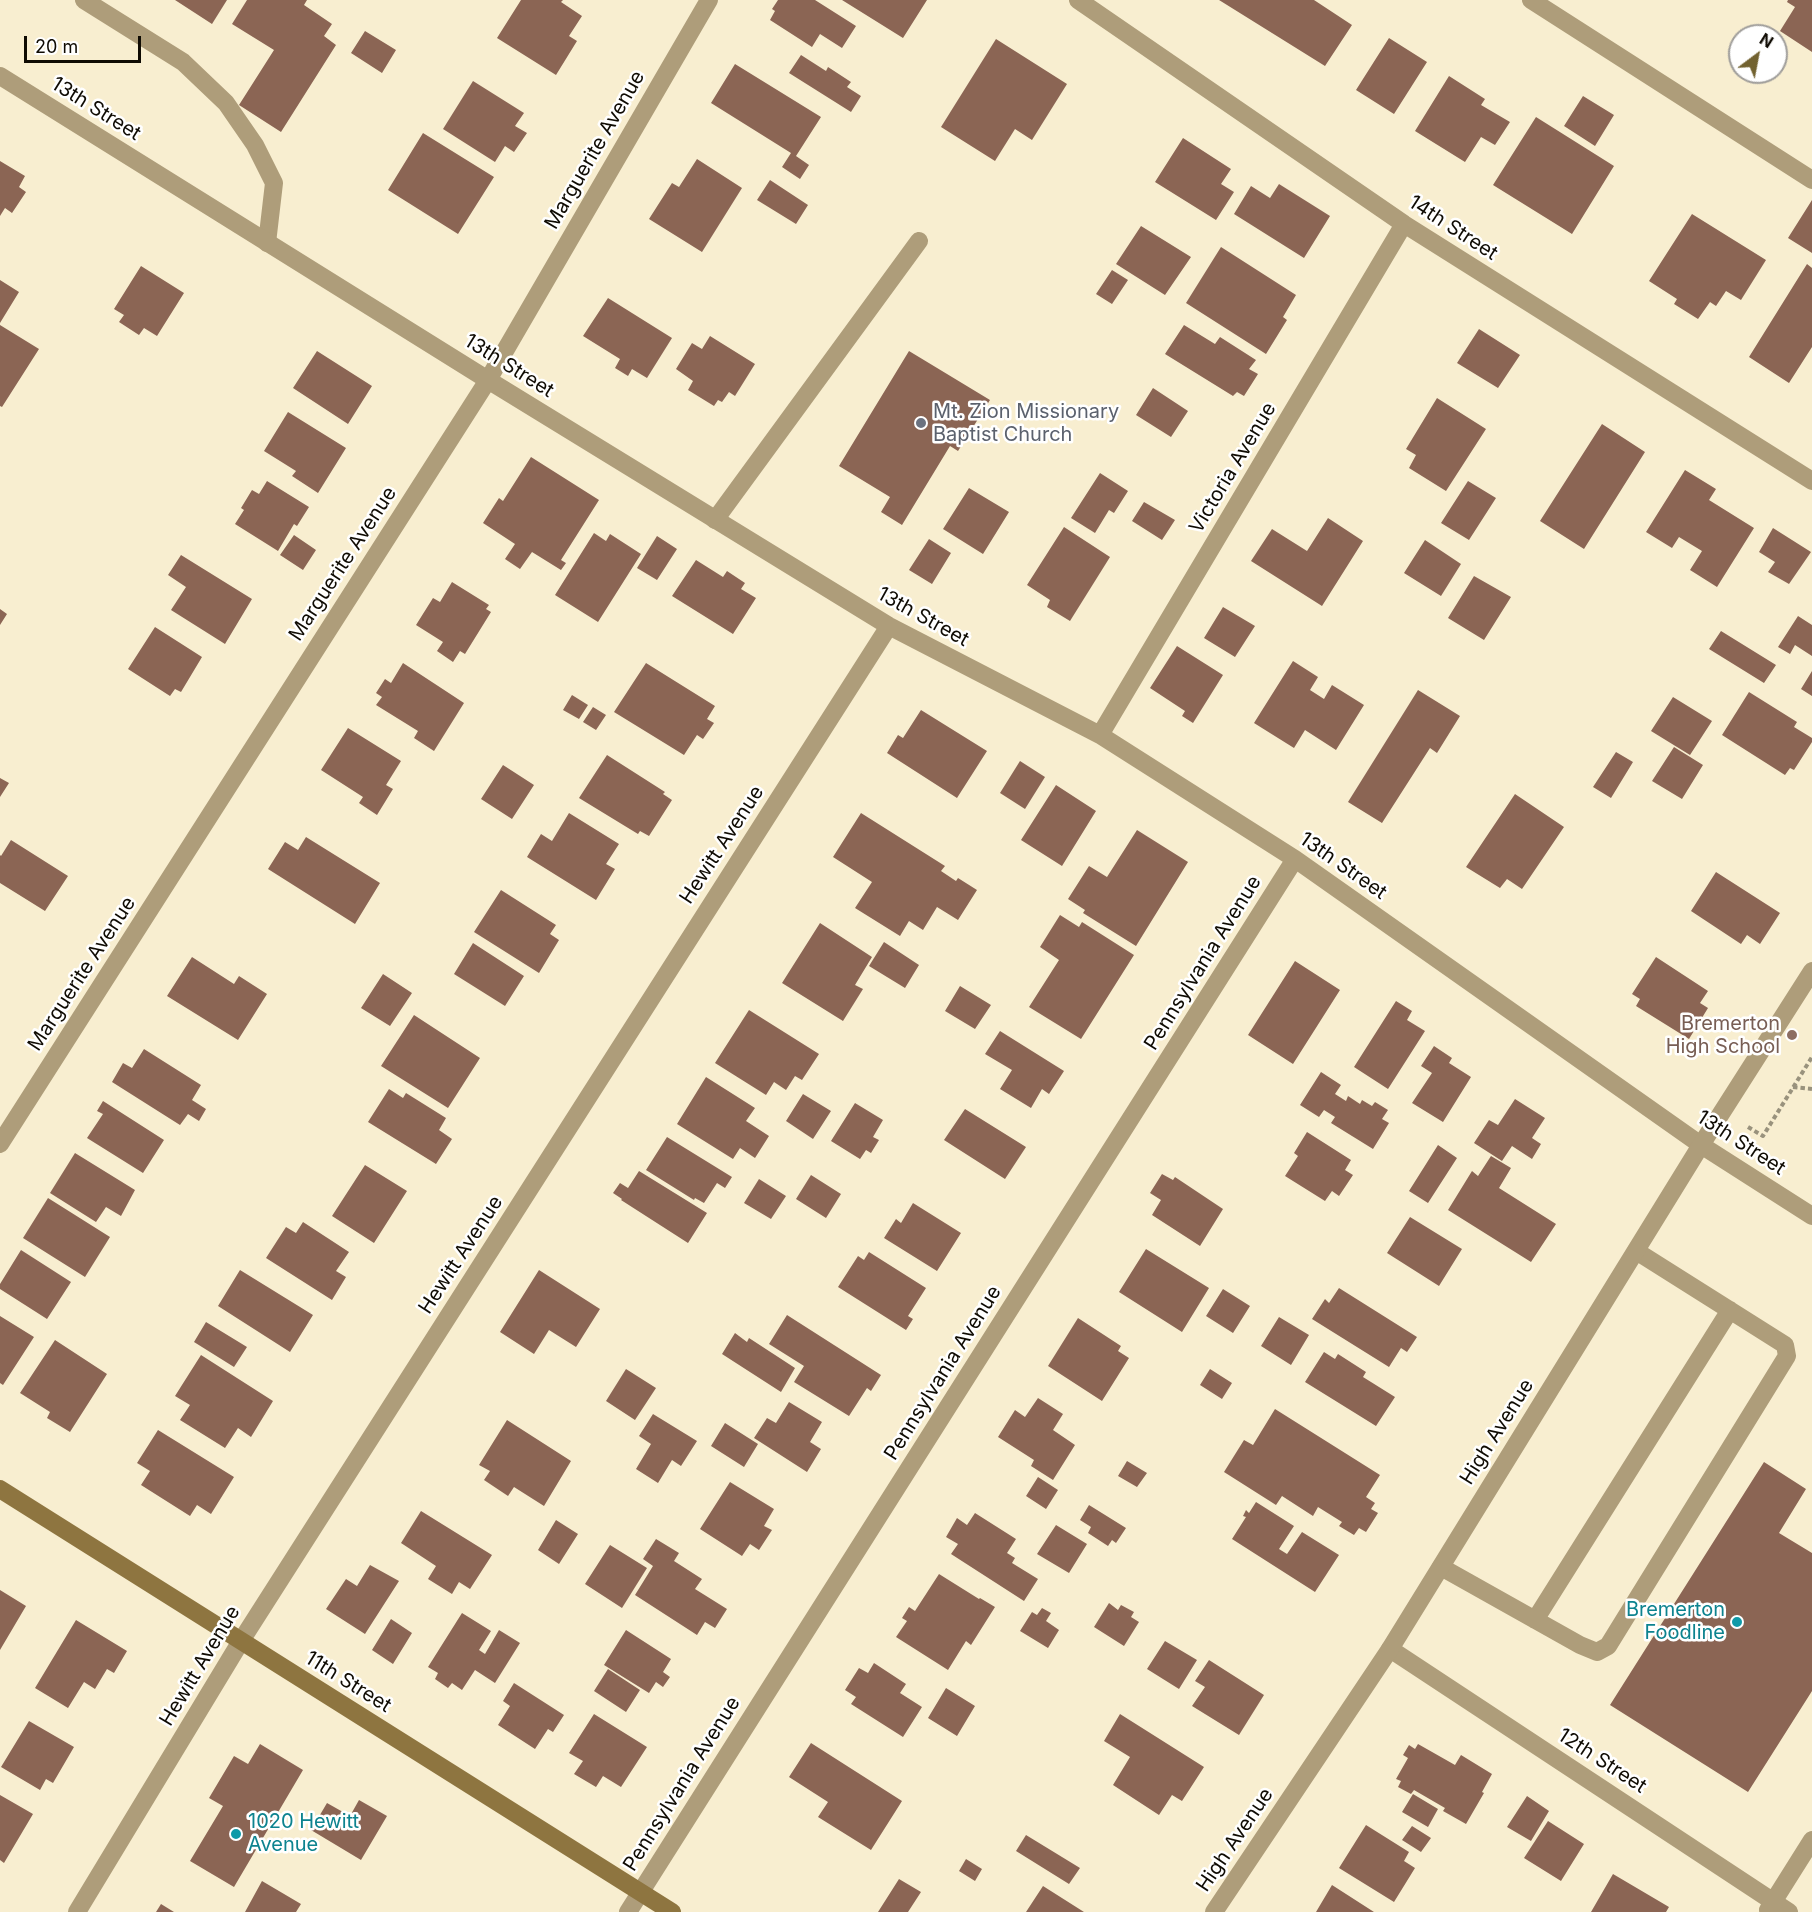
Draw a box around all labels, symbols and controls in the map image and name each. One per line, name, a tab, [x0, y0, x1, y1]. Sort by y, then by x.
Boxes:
scale bar	[27, 24, 144, 62]
north arrow	[1728, 24, 1788, 84]
text: N	[1756, 29, 1777, 52]
text: 20 m	[35, 36, 78, 57]
street label: Marguerite Avenue	[540, 67, 650, 233]
street label: 13th Street	[47, 72, 145, 146]
street label: 14th Street	[1404, 190, 1502, 266]
street label: 13th Street	[460, 329, 558, 403]
street label: Victoria Avenue	[1185, 398, 1281, 538]
place label: Mt. Zion Missionary Baptist Church	[933, 400, 1119, 447]
marker: Mt. Zion Missionary Baptist Church	[914, 416, 928, 430]
street label: Marguerite Avenue	[284, 482, 402, 646]
street label: 13th Street	[873, 582, 973, 652]
street label: Hewitt Avenue	[675, 781, 769, 909]
street label: 13th Street	[1295, 827, 1391, 905]
street label: Pennsylvania Avenue	[1140, 871, 1266, 1055]
street label: Marguerite Avenue	[23, 892, 141, 1056]
place label: Bremerton High School	[1666, 1012, 1780, 1059]
marker: Bremerton High School	[1785, 1028, 1799, 1042]
street label: 13th Street	[1692, 1105, 1790, 1181]
street label: Hewitt Avenue	[414, 1191, 508, 1319]
street label: Pennsylvania Avenue	[880, 1281, 1006, 1465]
street label: High Avenue	[1455, 1375, 1539, 1489]
place label: Bremerton Foodline	[1626, 1598, 1725, 1645]
street label: Hewitt Avenue	[155, 1602, 245, 1730]
marker: Bremerton Foodline	[1730, 1615, 1744, 1629]
street label: 11th Street	[301, 1646, 395, 1718]
street label: Pennsylvania Avenue	[619, 1692, 745, 1876]
street label: 12th Street	[1553, 1723, 1651, 1799]
street label: High Avenue	[1192, 1784, 1278, 1896]
place label: 1020 Hewitt Avenue	[248, 1810, 359, 1857]
marker: 1020 Hewitt Avenue	[229, 1827, 243, 1841]

